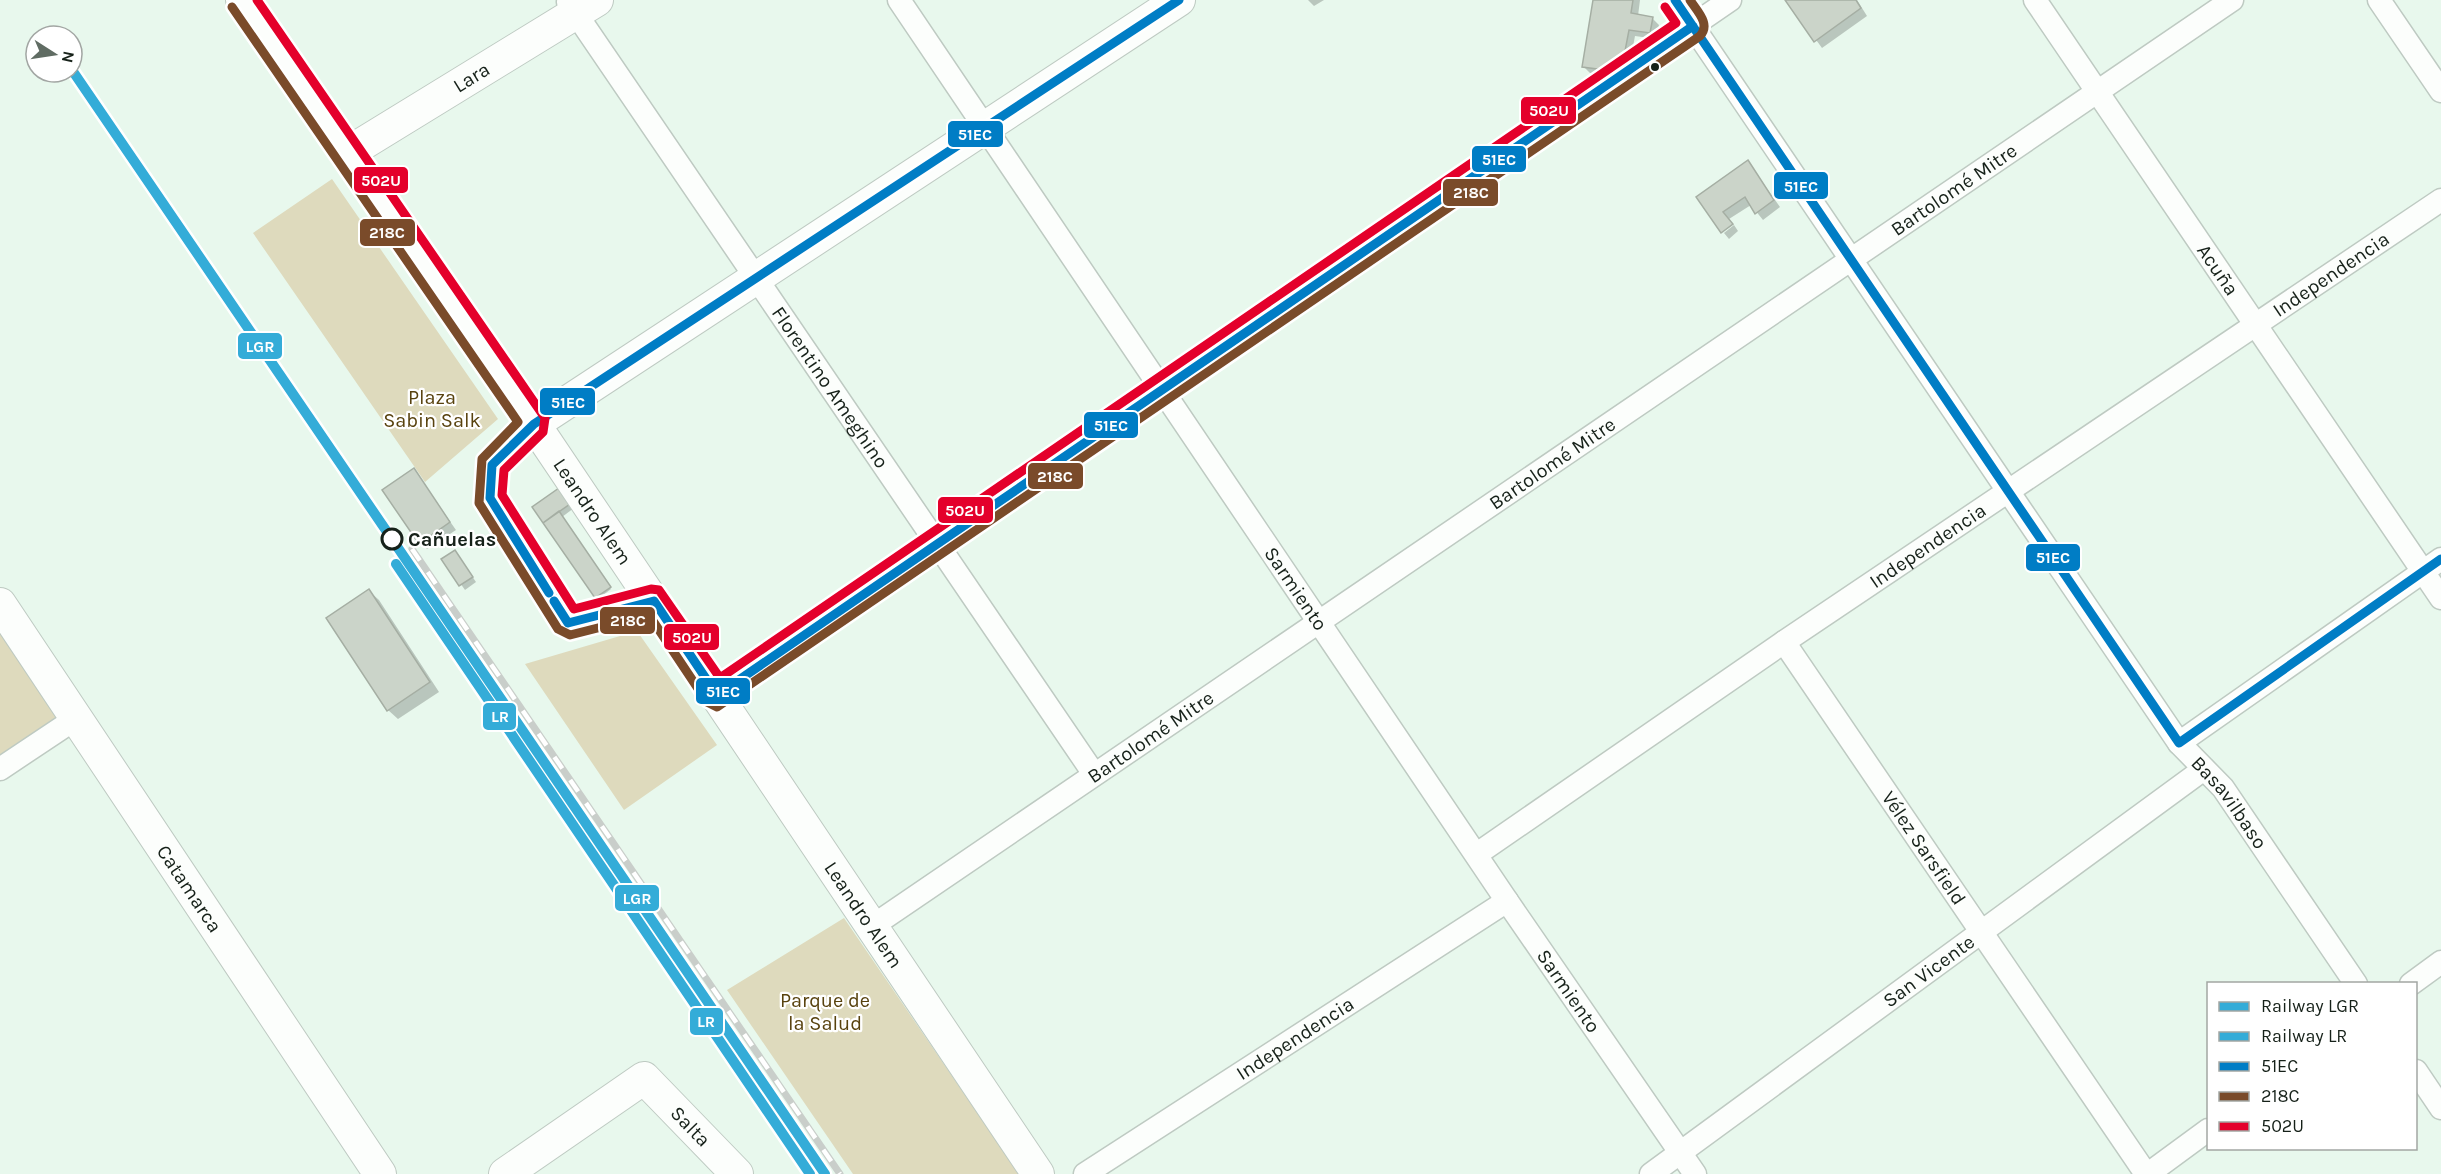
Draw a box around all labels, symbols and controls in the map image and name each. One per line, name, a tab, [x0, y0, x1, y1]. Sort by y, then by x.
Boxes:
north arrow	[24, 24, 84, 84]
text: N	[58, 49, 79, 65]
street label: Lara	[449, 58, 494, 97]
unlabelled marker	[1649, 61, 1661, 73]
line badge: 502U	[1520, 96, 1577, 125]
text: 502U	[1529, 101, 1569, 120]
line badge: 51EC	[947, 120, 1004, 148]
text: 51EC	[958, 125, 992, 144]
street label: Bartolomé Mitre	[1887, 139, 2021, 241]
line badge: 51EC	[1471, 145, 1527, 173]
text: 51EC	[1482, 150, 1516, 169]
line badge: 502U	[353, 166, 409, 194]
text: 502U	[361, 171, 401, 190]
line badge: 51EC	[1773, 171, 1829, 200]
text: 51EC	[1784, 177, 1818, 196]
line badge: 218C	[1442, 178, 1499, 207]
text: 218C	[1453, 183, 1489, 202]
line badge: 218C	[359, 218, 416, 247]
text: 218C	[369, 223, 405, 242]
street label: Independencia	[2268, 227, 2394, 322]
street label: Acuña	[2192, 240, 2243, 300]
street label: Florentino Ameghino	[767, 302, 893, 473]
line badge: LGR	[237, 332, 283, 360]
text: LGR	[245, 337, 275, 356]
park label: Plaza Sabin Salk	[383, 386, 481, 432]
line badge: 51EC	[539, 387, 596, 416]
text: 51EC	[551, 393, 585, 412]
line badge: 51EC	[1083, 411, 1139, 439]
street label: Bartolomé Mitre	[1485, 413, 1620, 515]
text: 51EC	[1094, 416, 1128, 435]
street label: Leandro Alem	[548, 454, 636, 569]
line badge: 218C	[1027, 462, 1084, 490]
text: 218C	[1037, 467, 1073, 486]
line badge: 502U	[937, 496, 994, 524]
street label: Independencia	[1865, 499, 1990, 593]
text: 502U	[945, 501, 985, 520]
marker: Cañuelas	[381, 528, 403, 550]
place label: Cañuelas	[408, 528, 496, 551]
street label: Sarmiento	[1259, 543, 1332, 635]
line badge: 51EC	[2025, 543, 2081, 572]
text: 51EC	[2036, 548, 2070, 567]
line badge: 218C	[599, 606, 656, 635]
text: 218C	[610, 611, 646, 630]
line badge: 502U	[663, 623, 720, 651]
text: 502U	[672, 628, 712, 647]
line badge: 51EC	[695, 677, 751, 705]
text: 51EC	[706, 682, 740, 701]
street label: Bartolomé Mitre	[1083, 686, 1218, 788]
line badge: LR	[482, 702, 517, 731]
text: LR	[491, 707, 509, 726]
street label: Basavilbaso	[2186, 752, 2272, 853]
street label: Vélez Sarsfield	[1877, 787, 1970, 909]
street label: Catamarca	[152, 841, 227, 937]
street label: Leandro Alem	[819, 857, 907, 973]
line badge: LGR	[614, 884, 660, 912]
text: LGR	[622, 889, 652, 908]
street label: San Vicente	[1879, 930, 1979, 1012]
street label: Sarmiento	[1532, 945, 1605, 1037]
legend	[2207, 982, 2417, 1150]
park label: Parque de la Salud	[780, 989, 870, 1035]
street label: Independencia	[1232, 992, 1358, 1085]
text: Railway LGR	[2261, 995, 2359, 1017]
line badge: LR	[689, 1007, 724, 1036]
text: LR	[697, 1012, 715, 1031]
text: Railway LR	[2261, 1025, 2347, 1047]
text: 51EC	[2261, 1055, 2298, 1077]
text: 218C	[2261, 1085, 2299, 1107]
street label: Salta	[666, 1102, 715, 1151]
text: 502U	[2261, 1115, 2304, 1137]

